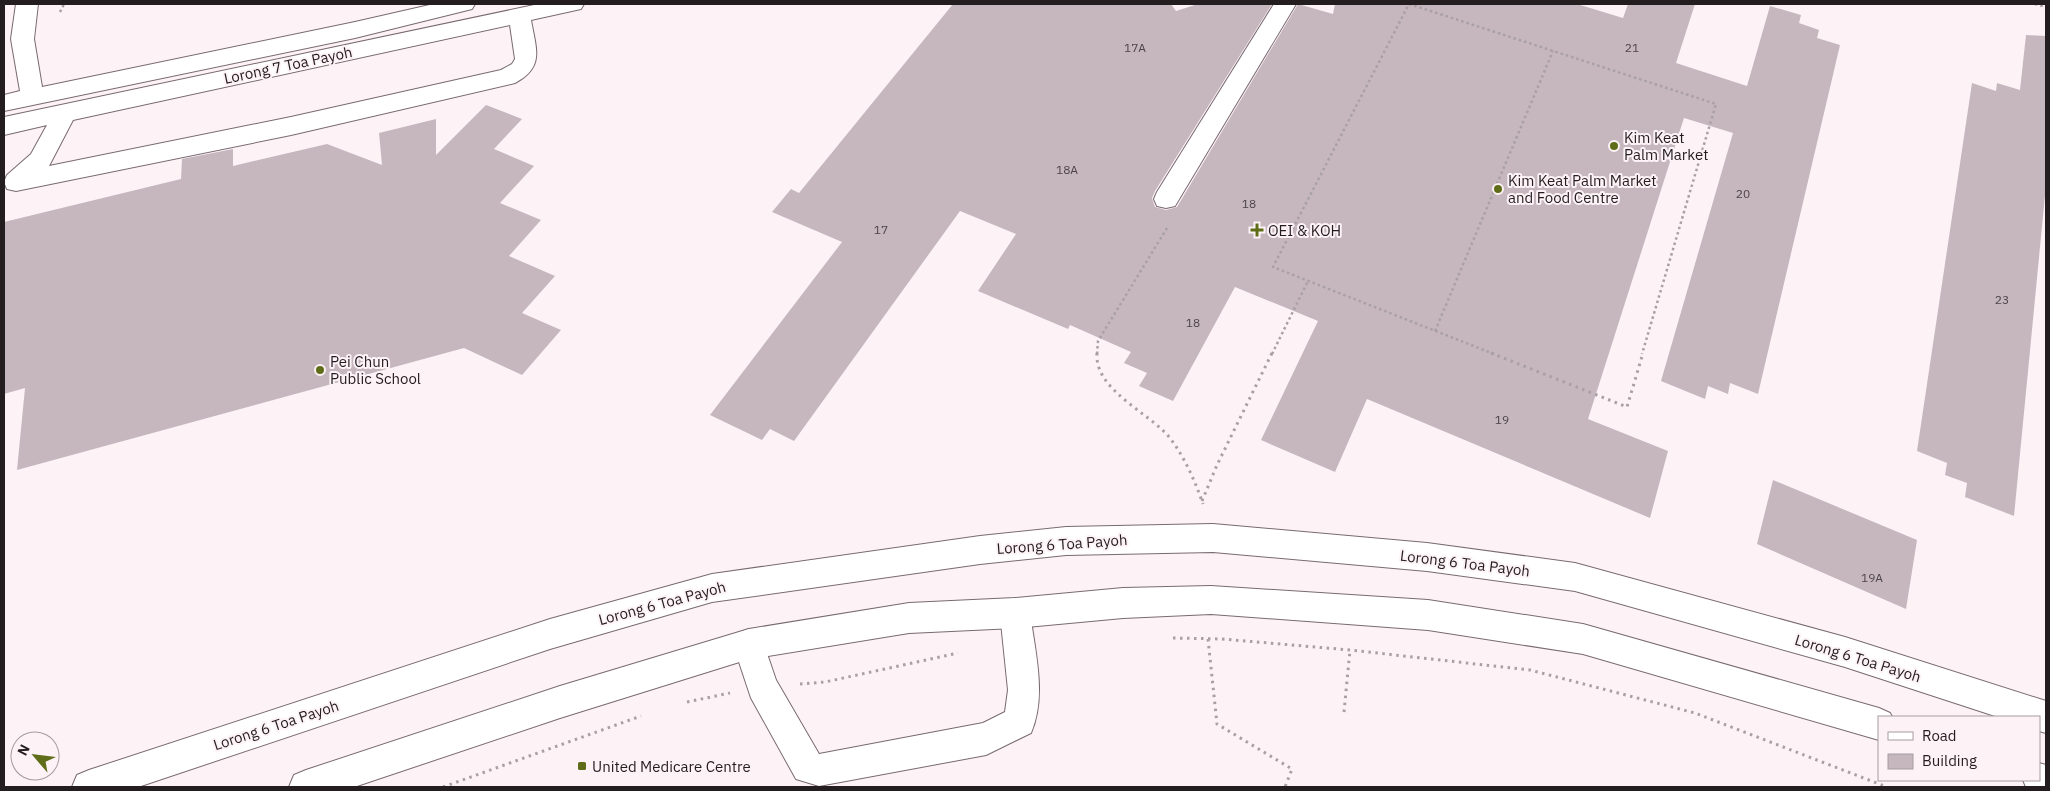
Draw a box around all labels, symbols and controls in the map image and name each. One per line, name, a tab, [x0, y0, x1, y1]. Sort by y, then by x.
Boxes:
house number: 17A	[1124, 40, 1146, 55]
house number: 21	[1625, 40, 1639, 55]
street label: Lorong 7 Toa Payoh	[222, 42, 354, 88]
place label: Kim Keat Palm Market	[1624, 128, 1709, 164]
marker: Kim Keat Palm Market	[1608, 140, 1620, 152]
house number: 18A	[1056, 162, 1078, 177]
place label: Kim Keat Palm Market and Food Centre	[1508, 171, 1657, 207]
marker: Kim Keat Palm Market and Food Centre	[1492, 183, 1504, 195]
house number: 20	[1736, 186, 1750, 201]
house number: 18	[1242, 196, 1256, 211]
place label: OEI & KOH	[1268, 221, 1341, 240]
house number: 17	[874, 222, 888, 237]
marker: OEI & KOH	[1250, 223, 1264, 237]
house number: 23	[1995, 292, 2009, 307]
house number: 18	[1186, 315, 1200, 330]
place label: Pei Chun Public School	[330, 352, 421, 388]
marker: Pei Chun Public School	[314, 364, 326, 376]
house number: 19	[1495, 412, 1509, 427]
street label: Lorong 6 Toa Payoh	[996, 530, 1128, 558]
street label: Lorong 6 Toa Payoh	[1399, 546, 1531, 580]
house number: 19A	[1861, 570, 1883, 585]
street label: Lorong 6 Toa Payoh	[596, 577, 728, 629]
street label: Lorong 6 Toa Payoh	[1793, 630, 1923, 686]
street label: Lorong 6 Toa Payoh	[211, 696, 341, 754]
legend	[1878, 716, 2040, 781]
text: Road	[1922, 726, 1957, 745]
north arrow	[10, 731, 60, 781]
text: N	[13, 741, 34, 759]
text: Building	[1922, 751, 1977, 770]
place label: United Medicare Centre	[592, 757, 751, 776]
marker: United Medicare Centre	[576, 760, 588, 772]

